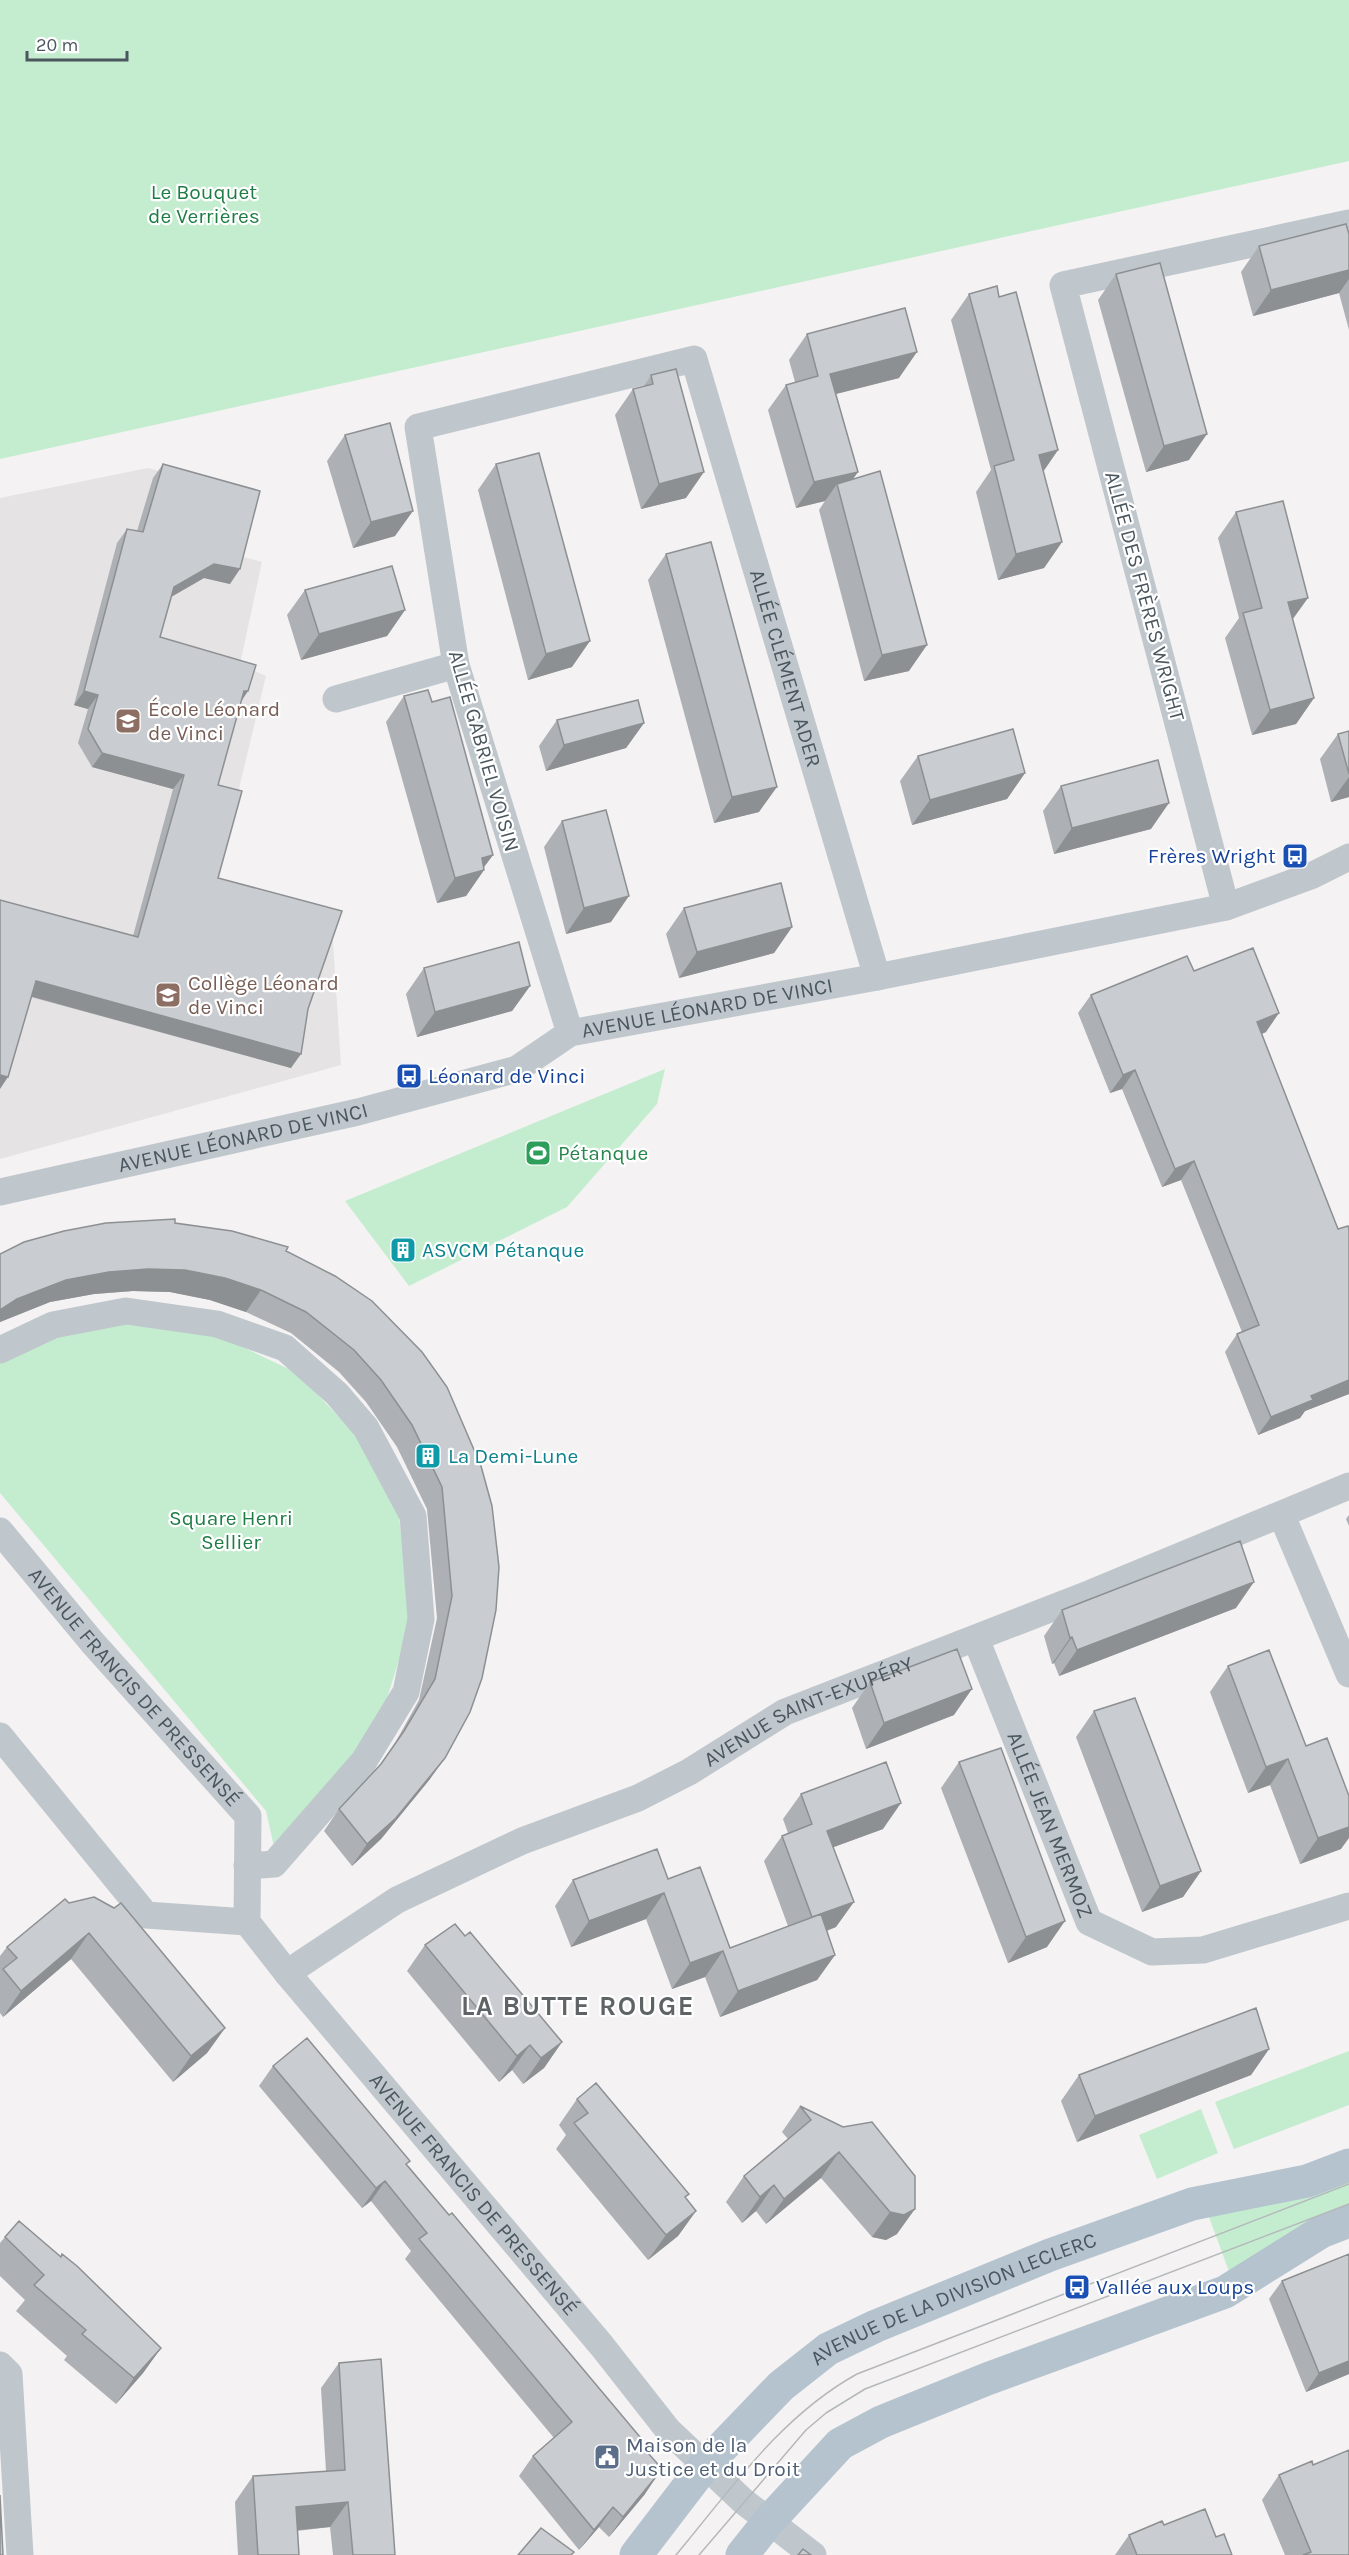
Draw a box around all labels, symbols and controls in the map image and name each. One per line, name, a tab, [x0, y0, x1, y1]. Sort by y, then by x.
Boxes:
scale bar	[27, 24, 128, 62]
text: 20 m	[36, 34, 78, 56]
park label: Le Bouquet de Verrières	[148, 180, 260, 228]
street label: ALLÉE DES FRÈRES WRIGHT	[1100, 469, 1190, 724]
street label: ALLÉE CLÉMENT ADER	[745, 567, 826, 770]
street label: ALLÉE GABRIEL VOISIN	[444, 648, 524, 854]
place label: École Léonard de Vinci	[148, 697, 280, 745]
school or university icon: École Léonard de Vinci	[113, 706, 143, 736]
bus stop icon: Frères Wright	[1280, 841, 1310, 871]
place label: Frères Wright	[1148, 844, 1276, 868]
place label: Collège Léonard de Vinci	[188, 971, 339, 1019]
street label: AVENUE LÉONARD DE VINCI	[580, 973, 835, 1043]
school or university icon: Collège Léonard de Vinci	[153, 980, 183, 1010]
bus stop icon: Léonard de Vinci	[394, 1061, 424, 1091]
place label: Léonard de Vinci	[428, 1064, 585, 1088]
street label: AVENUE LÉONARD DE VINCI	[116, 1098, 370, 1177]
sports icon: Pétanque	[523, 1138, 553, 1168]
place label: Pétanque	[558, 1141, 648, 1165]
building icon: ASVCM Pétanque	[388, 1235, 418, 1265]
place label: ASVCM Pétanque	[422, 1238, 584, 1262]
building icon: La Demi-Lune	[413, 1441, 443, 1471]
place label: La Demi-Lune	[448, 1444, 578, 1468]
park label: Square Henri Sellier	[169, 1506, 293, 1554]
street label: AVENUE FRANCIS DE PRESSENSÉ	[23, 1563, 246, 1811]
street label: AVENUE SAINT-EXUPÉRY	[700, 1651, 917, 1772]
street label: ALLÉE JEAN MERMOZ	[1002, 1728, 1098, 1921]
district label: LA BUTTE ROUGE	[461, 1990, 695, 2022]
street label: AVENUE FRANCIS DE PRESSENSÉ	[365, 2068, 583, 2320]
street label: AVENUE DE LA DIVISION LECLERC	[806, 2227, 1099, 2370]
bus stop icon: Vallée aux Loups	[1062, 2272, 1092, 2302]
place label: Vallée aux Loups	[1096, 2275, 1254, 2299]
place label: Maison de la Justice et du Droit	[626, 2433, 800, 2481]
public building icon: Maison de la Justice et du Droit	[592, 2442, 622, 2472]

